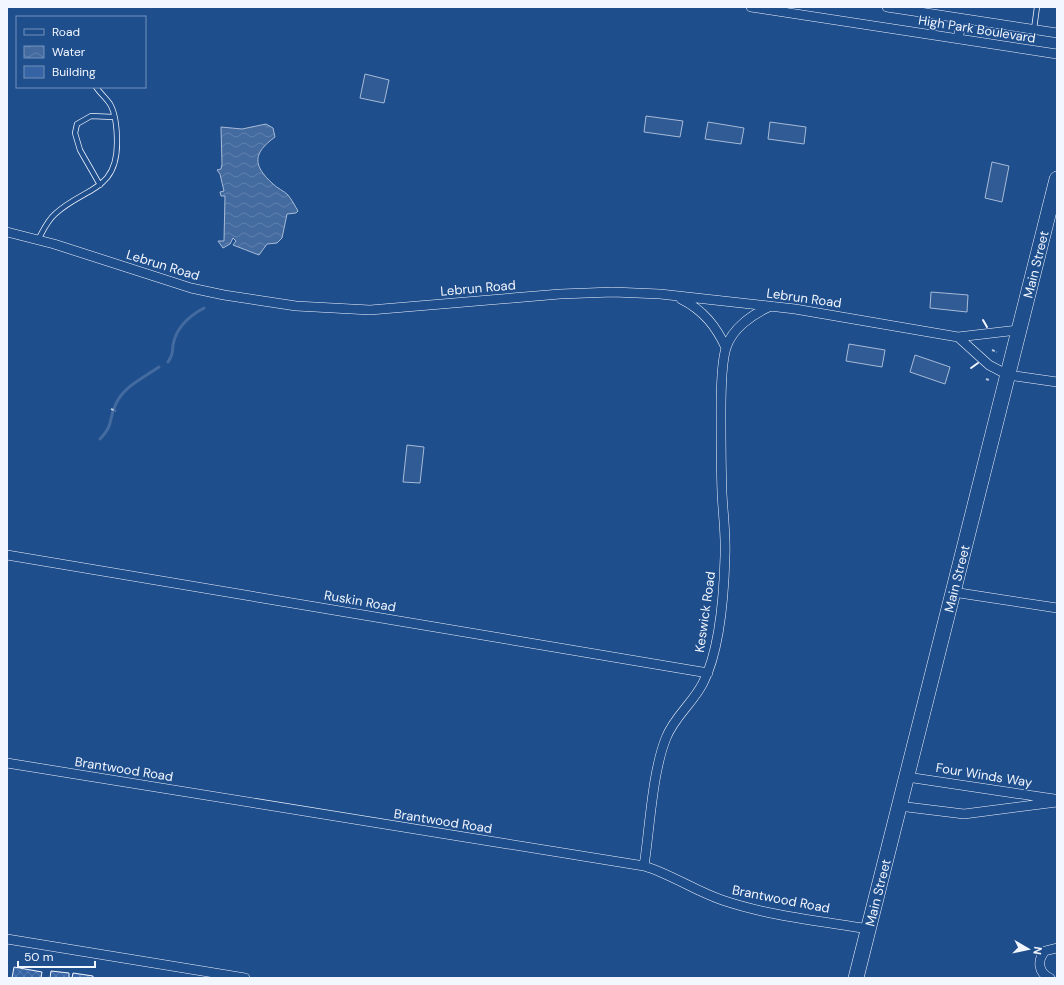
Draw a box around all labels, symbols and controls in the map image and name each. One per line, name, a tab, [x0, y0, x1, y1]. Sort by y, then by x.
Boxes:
street label: High Park Boulevard	[917, 11, 1037, 47]
legend	[16, 16, 146, 88]
text: Road	[52, 24, 80, 40]
text: Water	[52, 44, 86, 60]
text: Building	[52, 64, 96, 80]
street label: Main Street	[1019, 229, 1052, 300]
street label: Lebrun Road	[124, 246, 202, 284]
street label: Lebrun Road	[440, 276, 516, 300]
street label: Lebrun Road	[765, 284, 843, 312]
street label: Main Street	[940, 543, 973, 614]
street label: Keswick Road	[691, 570, 719, 654]
street label: Ruskin Road	[323, 586, 397, 616]
street label: Brantwood Road	[74, 753, 174, 785]
street label: Four Winds Way	[935, 759, 1033, 791]
street label: Brantwood Road	[393, 805, 493, 837]
street label: Main Street	[861, 857, 894, 928]
street label: Brantwood Road	[731, 881, 831, 917]
north arrow	[1008, 929, 1048, 969]
scale bar	[18, 943, 95, 969]
text: N	[1030, 946, 1045, 956]
text: 50 m	[24, 949, 53, 965]

